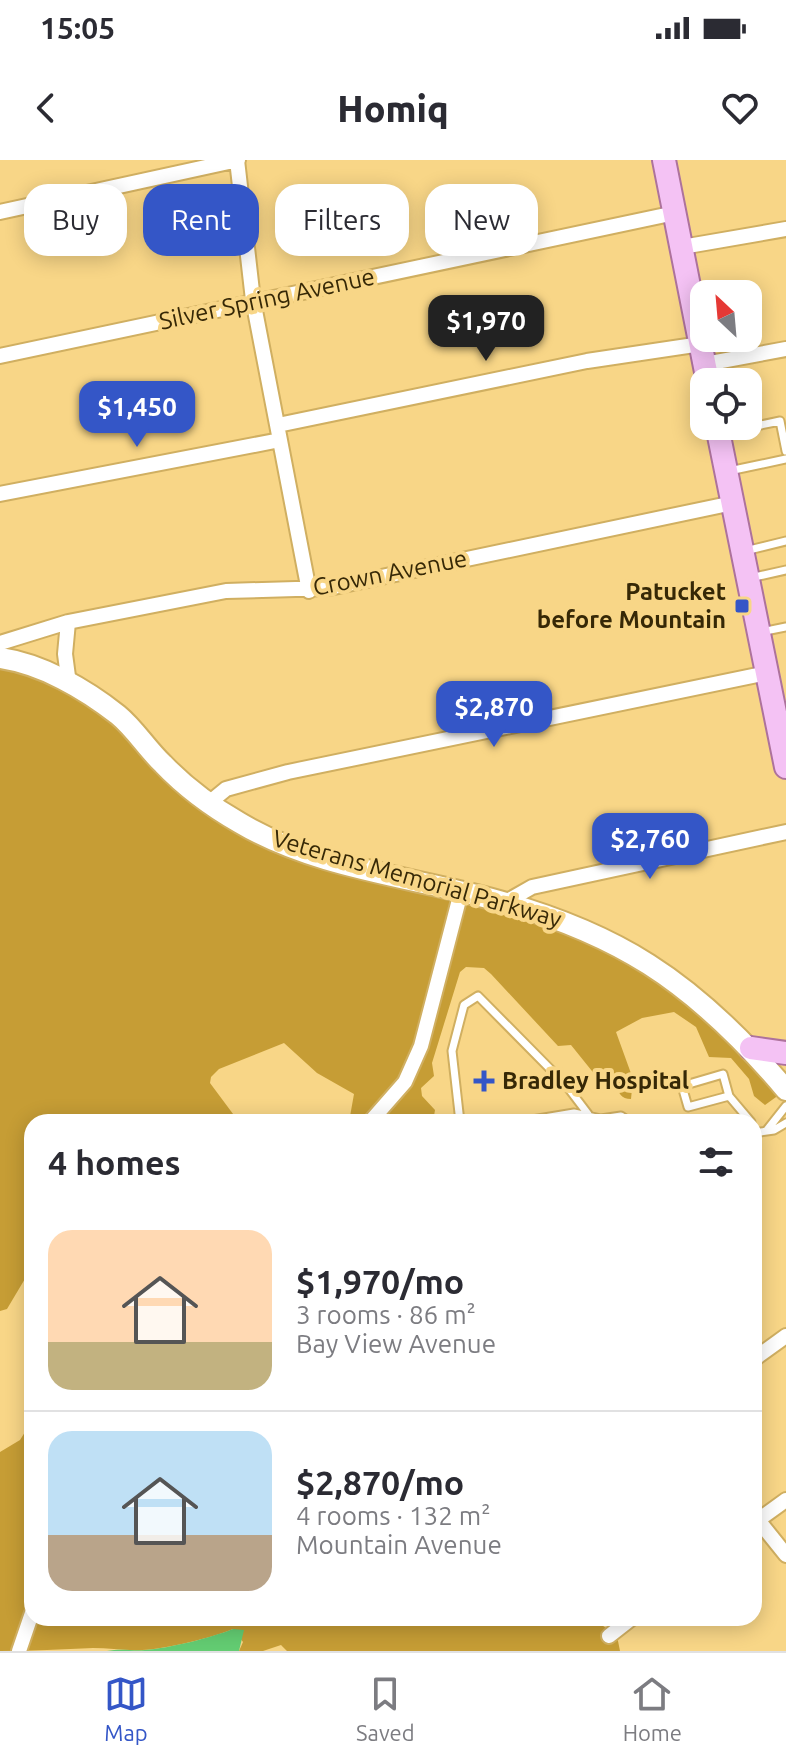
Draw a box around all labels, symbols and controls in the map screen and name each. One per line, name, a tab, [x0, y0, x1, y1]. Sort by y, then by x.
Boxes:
text: 15:05	[40, 11, 115, 45]
icon: back	[24, 86, 68, 130]
icon: heart	[718, 86, 762, 130]
text: Homiq	[337, 88, 449, 129]
chip: Buy	[24, 184, 127, 256]
chip: Rent	[143, 184, 259, 256]
chip: Filters	[275, 184, 409, 256]
chip: New	[425, 184, 538, 256]
street label: Silver Spring Avenue	[157, 262, 377, 335]
north arrow	[690, 280, 762, 352]
map controls	[690, 280, 762, 440]
pin: $1,970	[421, 295, 551, 363]
text: $1,970	[446, 306, 526, 335]
button: locate	[690, 368, 762, 440]
pin: $1,450	[72, 381, 202, 449]
text: $1,450	[97, 392, 177, 421]
street label: Crown Avenue	[311, 544, 469, 601]
place label: Patucket before Mountain	[537, 578, 726, 633]
marker: Patucket before Mountain	[733, 597, 751, 615]
pin: $2,870	[429, 681, 559, 749]
text: $2,870	[454, 692, 534, 721]
pin: $2,760	[585, 813, 715, 881]
street label: Veterans Memorial Parkway	[270, 824, 565, 933]
text: $2,760	[610, 824, 690, 853]
place label: Bradley Hospital	[502, 1067, 689, 1094]
marker: Bradley Hospital	[473, 1070, 495, 1092]
icon: filters	[694, 1140, 738, 1184]
text: 4 homes	[48, 1143, 181, 1181]
icon: home	[112, 1262, 208, 1358]
text: $1,970/mo	[296, 1262, 464, 1300]
text: 3 rooms · 86 m²	[296, 1300, 476, 1329]
text: Bay View Avenue	[296, 1329, 496, 1358]
icon: home	[112, 1463, 208, 1559]
text: $2,870/mo	[296, 1463, 464, 1501]
text: 4 rooms · 132 m²	[296, 1501, 491, 1530]
text: Mountain Avenue	[296, 1530, 502, 1559]
tab: Map	[104, 1672, 148, 1745]
tab: Saved	[356, 1672, 415, 1745]
tab: Home	[623, 1672, 682, 1745]

